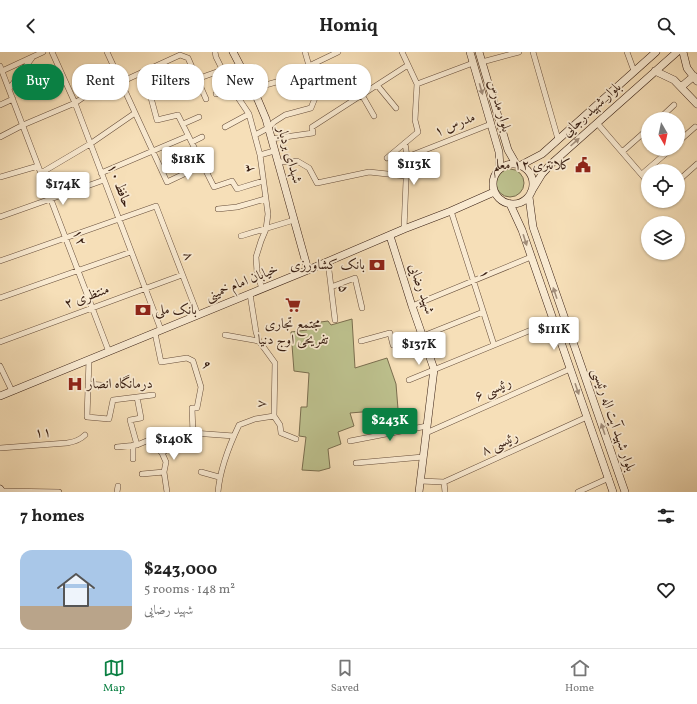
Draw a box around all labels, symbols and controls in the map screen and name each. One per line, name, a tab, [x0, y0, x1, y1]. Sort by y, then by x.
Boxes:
text: Homiq	[319, 14, 378, 39]
icon: back	[20, 15, 42, 37]
icon: search	[655, 15, 677, 37]
chip: Buy	[12, 64, 64, 100]
chip: Rent	[72, 64, 129, 100]
chip: Filters	[137, 64, 204, 100]
chip: New	[212, 64, 268, 100]
chip: Apartment	[276, 64, 371, 100]
street label: بلوار مدرس	[482, 78, 516, 135]
street label: بلوار شهید رجایی	[558, 78, 626, 142]
one-way arrow	[478, 84, 484, 96]
street label: مدرس ۱	[432, 108, 478, 142]
north arrow	[641, 112, 685, 156]
map controls	[641, 112, 685, 260]
street label: شهدای بردبار	[271, 122, 306, 186]
one-way arrow	[570, 137, 580, 147]
pin: $181K	[160, 147, 216, 181]
text: $181K	[171, 151, 205, 169]
pin: $113K	[386, 152, 442, 186]
text: $113K	[397, 156, 431, 174]
place label: کلانتری ۱۲ معلم	[493, 156, 571, 179]
public building icon: کلانتری ۱۲ معلم	[574, 156, 592, 174]
street label: حافظ ۱۰	[102, 161, 136, 211]
street label: ۳	[240, 163, 260, 173]
button: locate	[641, 164, 685, 208]
pin: $174K	[35, 172, 91, 206]
text: $174K	[46, 176, 80, 194]
button: layers	[641, 216, 685, 260]
street label: ۱۲	[67, 227, 91, 249]
one-way arrow	[522, 234, 528, 246]
street label: ۸	[178, 249, 198, 263]
place label: بانک کشاورزی	[290, 256, 365, 275]
bank icon: بانک کشاورزی	[368, 256, 386, 274]
street label: خیابان امام خمینی	[203, 260, 282, 308]
street label: شهید رضایی	[403, 261, 439, 317]
street label: ۱	[474, 267, 494, 281]
street label: منتظری ۲	[62, 280, 112, 314]
street label: ۵	[333, 284, 353, 294]
one-way arrow	[552, 286, 558, 298]
supermarket icon: مجتمع تجاری تفریحی اوج دنیا	[284, 296, 302, 314]
bank icon: بانک ملی	[134, 301, 152, 319]
place label: بانک ملی	[155, 301, 197, 320]
place label: مجتمع تجاری تفریحی اوج دنیا	[258, 315, 328, 352]
pin: $111K	[526, 317, 582, 351]
text: $111K	[538, 321, 570, 339]
pin: $137K	[391, 332, 447, 366]
text: $137K	[402, 336, 436, 354]
street label: ۹	[196, 358, 216, 372]
street label: بلوار شهید آیت اله رئیسی	[586, 366, 640, 475]
street label: رئیسی ۶	[471, 373, 515, 407]
place label: درمانگاه انصار	[85, 374, 153, 394]
hospital icon: درمانگاه انصار	[66, 375, 84, 393]
one-way arrow	[575, 383, 581, 395]
street label: ۷	[252, 399, 272, 409]
pin: $243K	[362, 408, 418, 442]
text: $243K	[371, 412, 409, 430]
one-way arrow	[599, 422, 605, 434]
street label: ۱۱	[34, 423, 52, 443]
pin: $140K	[146, 427, 202, 461]
street label: رئیسی ۸	[478, 427, 522, 461]
text: $140K	[155, 431, 193, 449]
text: 7 homes	[20, 505, 85, 528]
icon: filters	[655, 505, 677, 527]
text: $243,000	[144, 558, 217, 581]
icon: home	[52, 566, 100, 614]
icon: heart	[655, 579, 677, 601]
text: 5 rooms · 148 m²	[144, 581, 235, 599]
text: شهید رضایی	[144, 602, 193, 620]
tab: Map	[103, 657, 125, 696]
tab: Saved	[331, 657, 359, 696]
tab: Home	[565, 657, 594, 696]

